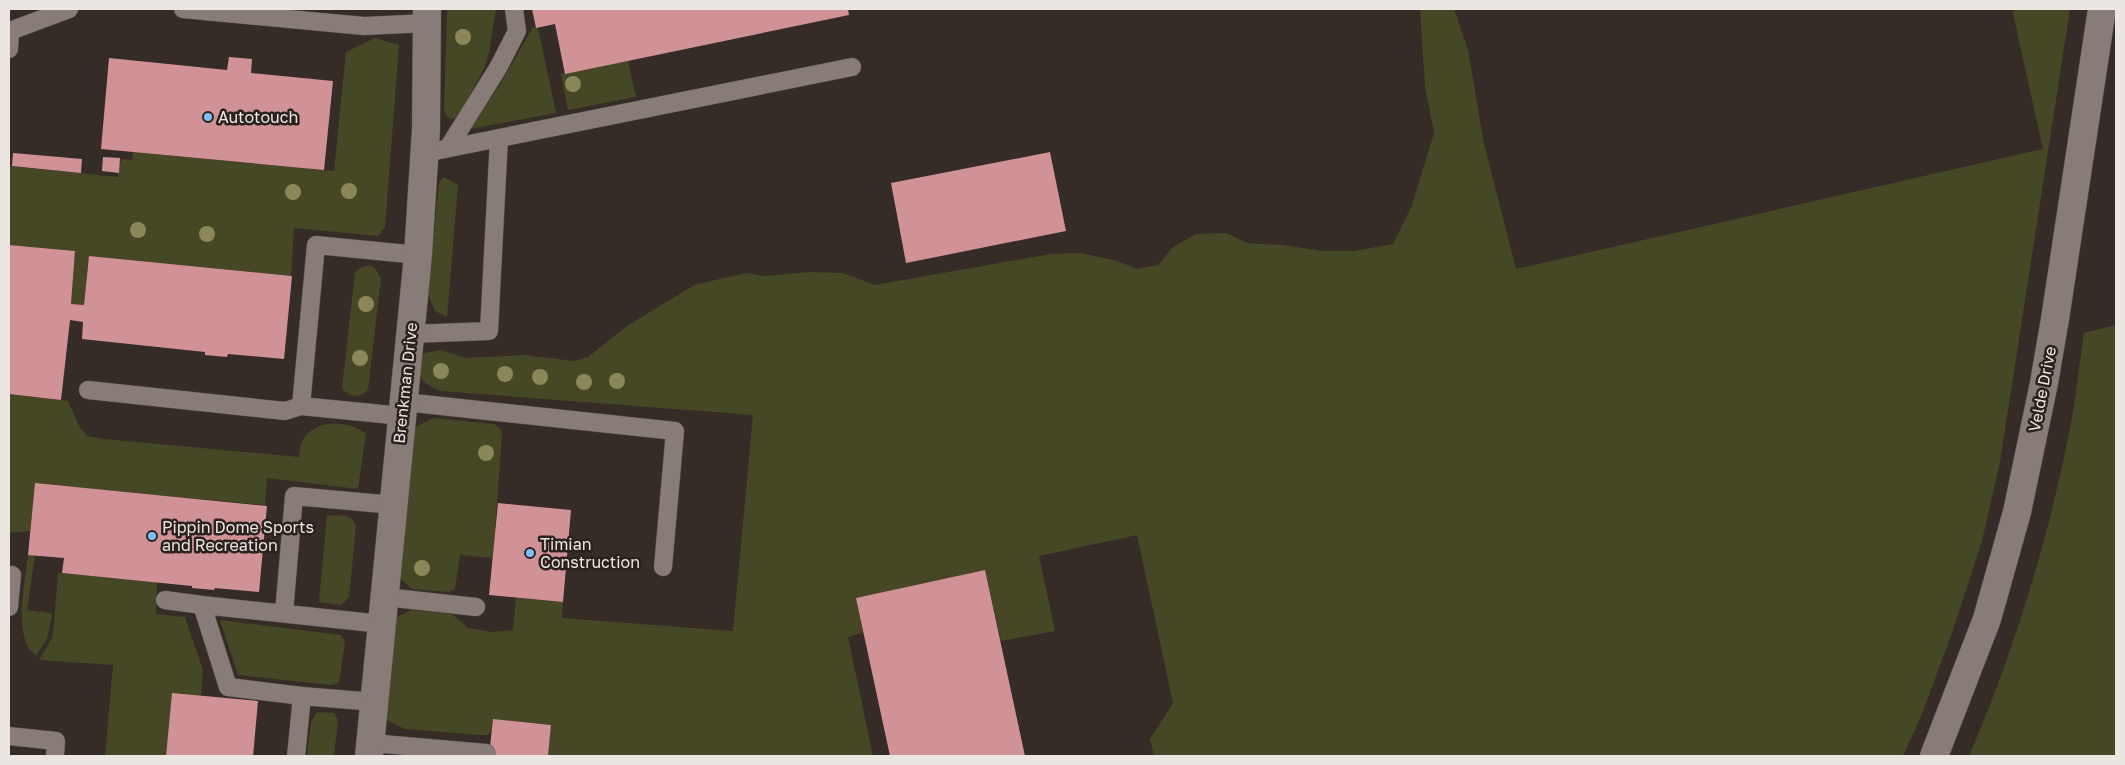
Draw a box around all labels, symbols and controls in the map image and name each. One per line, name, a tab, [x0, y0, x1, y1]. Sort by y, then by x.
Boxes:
place label: Autotouch	[218, 107, 298, 127]
marker: Autotouch	[202, 111, 214, 123]
street label: Brenkman Drive	[389, 321, 421, 445]
street label: Velde Drive	[2024, 344, 2060, 434]
place label: Pippin Dome Sports and Recreation	[162, 517, 314, 555]
marker: Pippin Dome Sports and Recreation	[146, 530, 158, 542]
place label: Timian Construction	[540, 534, 640, 572]
marker: Timian Construction	[524, 547, 536, 559]

